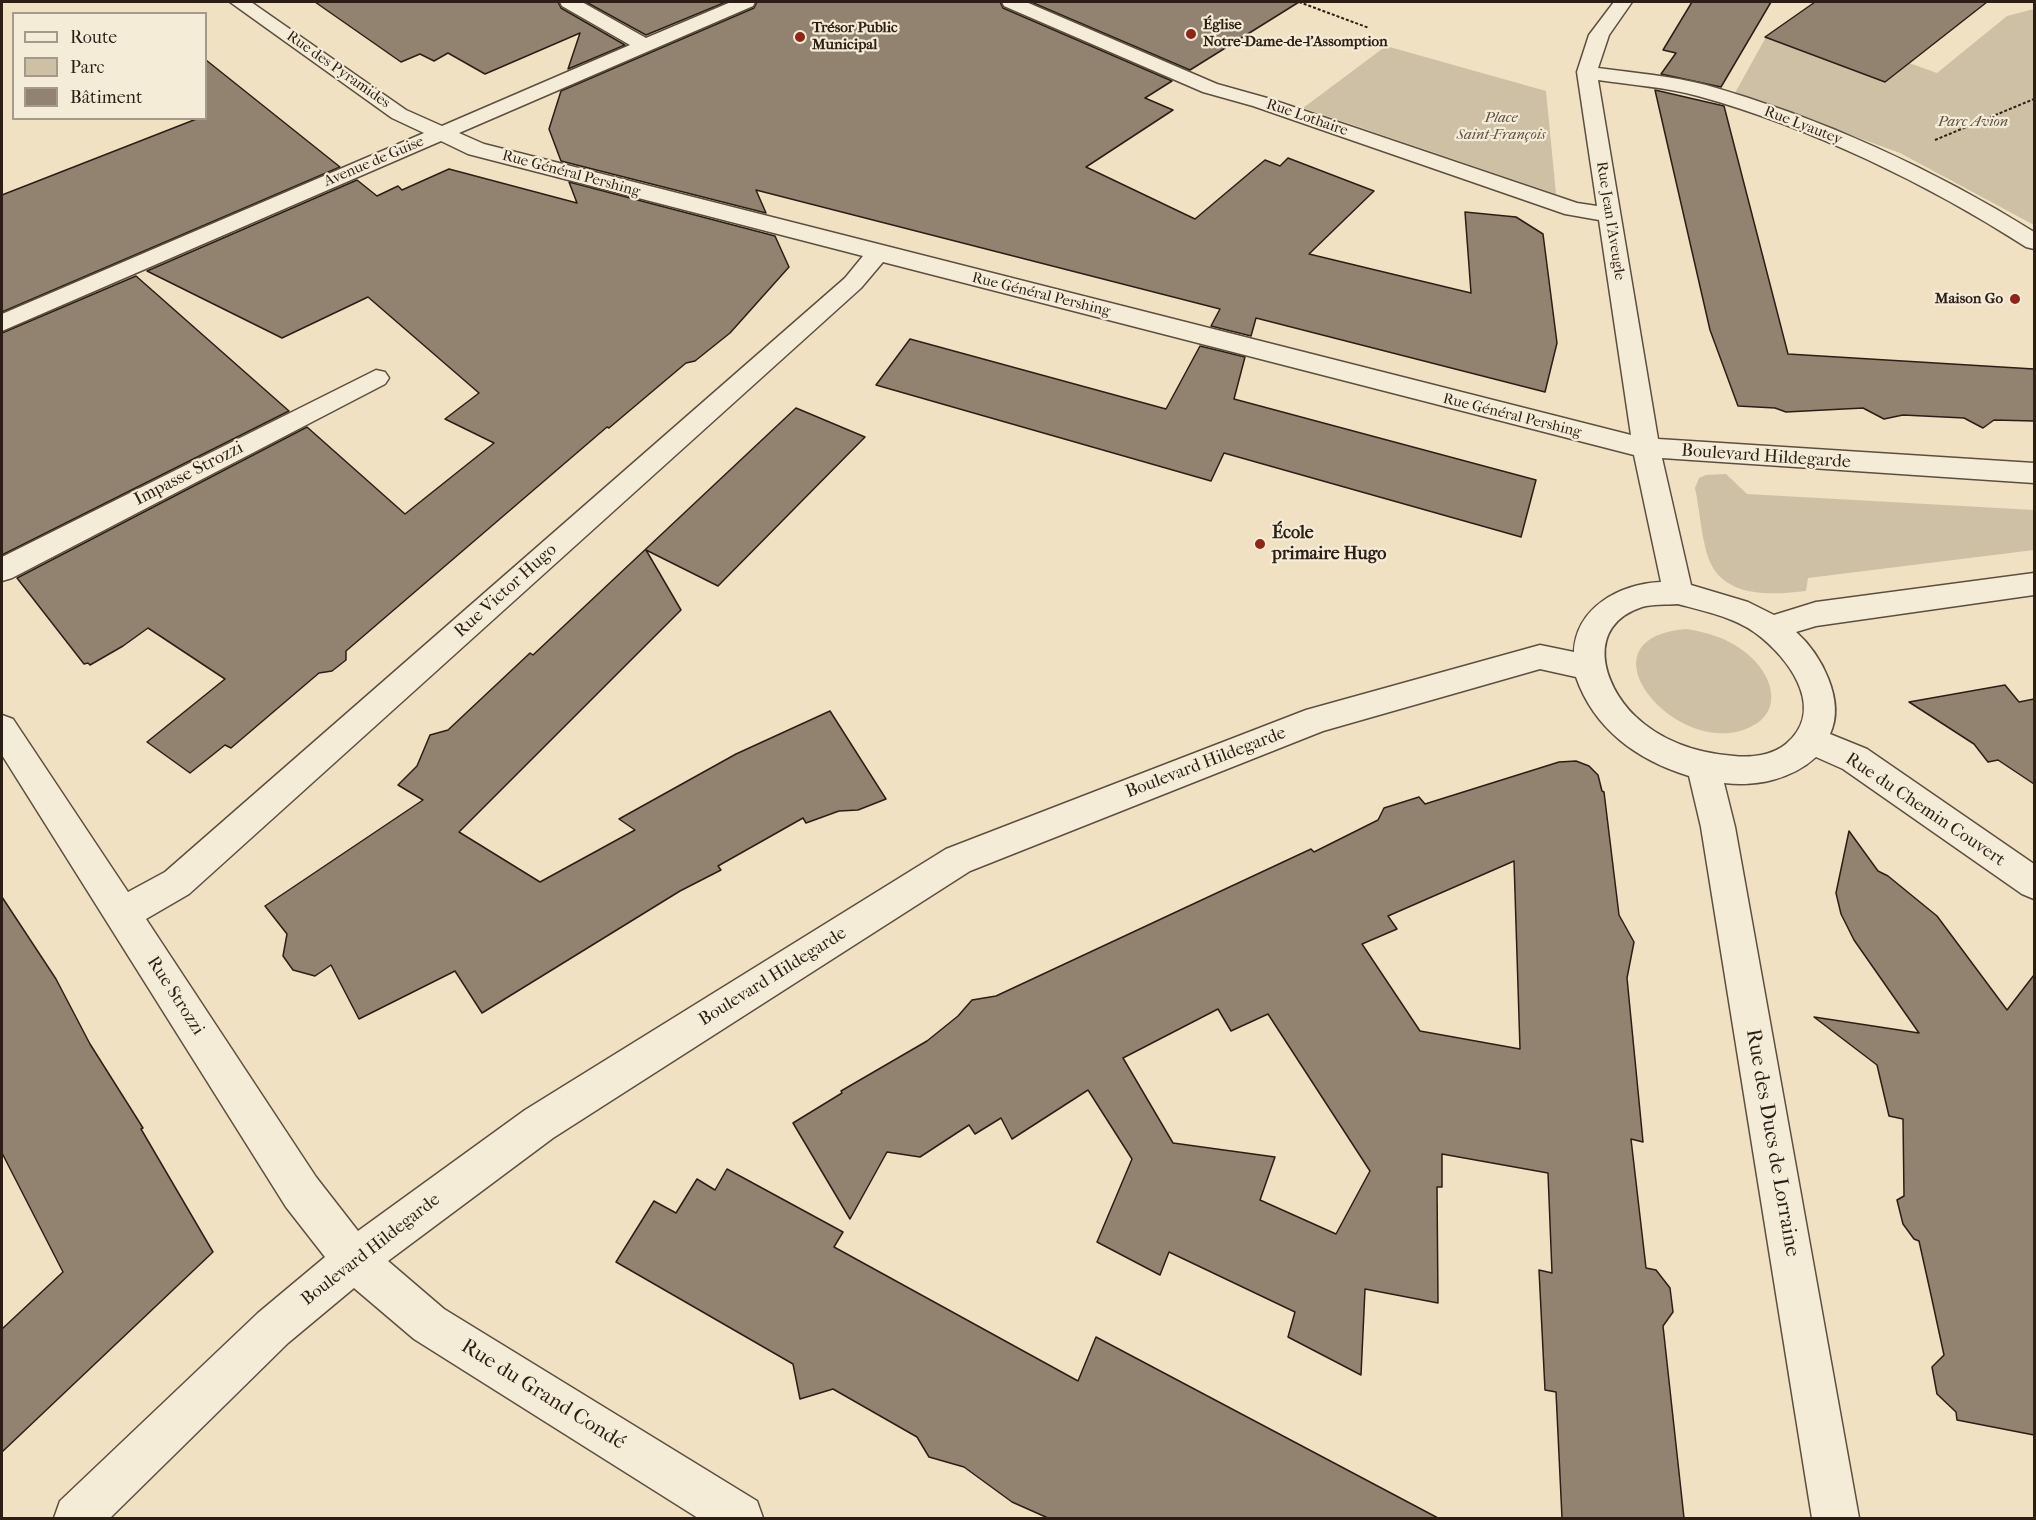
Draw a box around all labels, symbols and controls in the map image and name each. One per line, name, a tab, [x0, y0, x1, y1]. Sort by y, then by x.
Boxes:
legend	[12, 12, 207, 120]
place label: Église Notre-Dame-de-l'Assomption	[1203, 16, 1388, 51]
place label: Trésor Public Municipal	[812, 19, 898, 54]
text: Route	[70, 27, 117, 48]
marker: Église Notre-Dame-de-l'Assomption	[1184, 27, 1198, 41]
street label: Rue des Pyramides	[283, 28, 393, 112]
marker: Trésor Public Municipal	[793, 30, 807, 44]
text: Parc	[70, 57, 105, 78]
text: Bâtiment	[70, 87, 142, 108]
street label: Rue Lothaire	[1264, 96, 1350, 140]
street label: Rue Lyautey	[1761, 103, 1845, 149]
park label: Place Saint-François	[1456, 109, 1546, 144]
park label: Parc Avion	[1938, 113, 2008, 131]
street label: Avenue de Guise	[321, 133, 427, 191]
street label: Rue Général Pershing	[500, 147, 642, 201]
street label: Rue Jean l'Aveugle	[1592, 160, 1628, 282]
street label: Rue Général Pershing	[970, 269, 1112, 321]
place label: Maison Go	[1935, 290, 2003, 308]
marker: Maison Go	[2008, 292, 2022, 306]
street label: Rue Général Pershing	[1441, 390, 1583, 442]
street label: Impasse Strozzi	[131, 437, 247, 511]
street label: Boulevard Hildegarde	[1681, 440, 1851, 474]
place label: École primaire Hugo	[1272, 523, 1386, 566]
marker: École primaire Hugo	[1253, 537, 1267, 551]
street label: Rue Victor Hugo	[450, 539, 562, 643]
street label: Boulevard Hildegarde	[1123, 722, 1289, 804]
street label: Rue du Chemin Couvert	[1841, 749, 2009, 871]
street label: Boulevard Hildegarde	[695, 923, 851, 1031]
street label: Rue Strozzi	[142, 953, 208, 1039]
street label: Rue des Ducs de Lorraine	[1740, 1027, 1804, 1259]
street label: Boulevard Hildegarde	[297, 1189, 445, 1311]
street label: Rue du Grand Condé	[456, 1334, 630, 1456]

